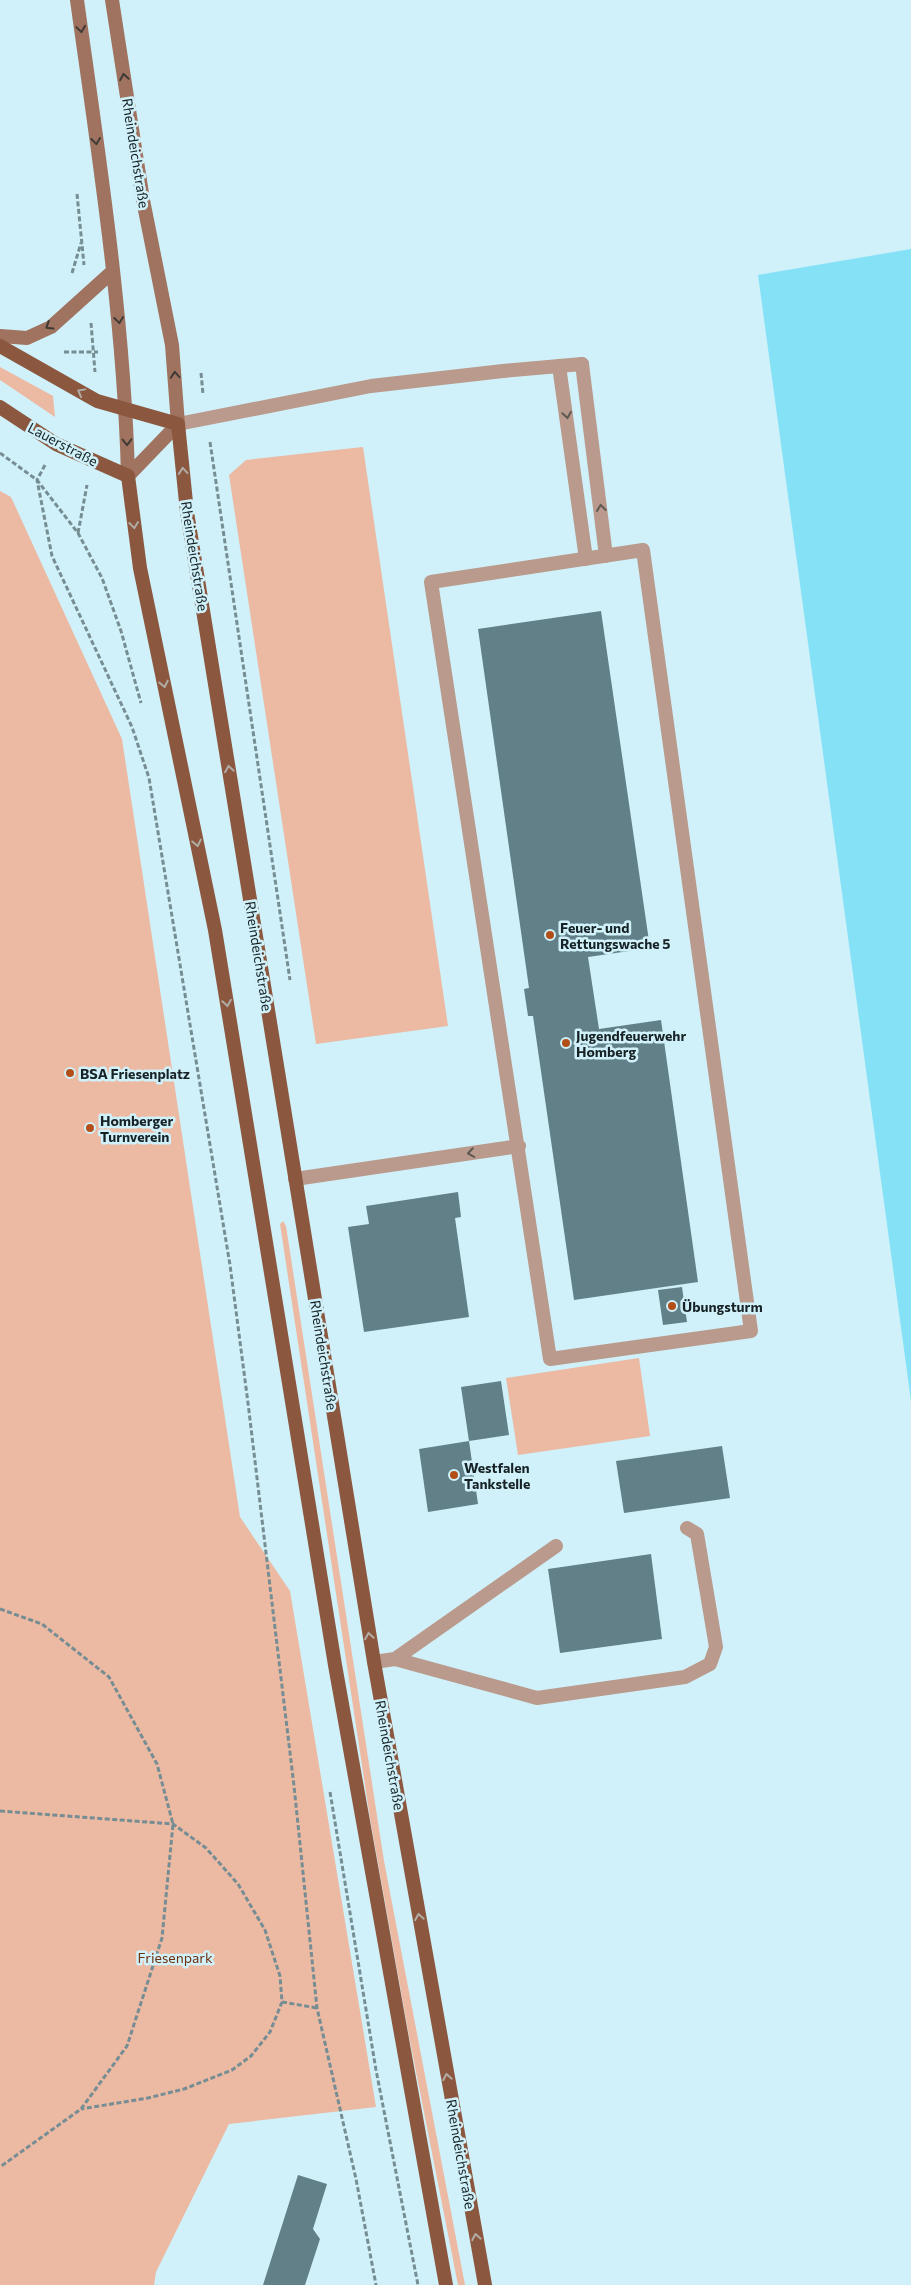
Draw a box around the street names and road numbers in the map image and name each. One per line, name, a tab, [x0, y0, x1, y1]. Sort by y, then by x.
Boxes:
street label: Rheindeichstraße	[119, 97, 153, 209]
street label: Lauerstraße	[25, 419, 101, 469]
street label: Rheindeichstraße	[178, 500, 212, 612]
street label: Rheindeichstraße	[242, 900, 276, 1012]
street label: Rheindeichstraße	[307, 1299, 341, 1411]
street label: Rheindeichstraße	[372, 1699, 408, 1811]
street label: Rheindeichstraße	[443, 2098, 479, 2210]

